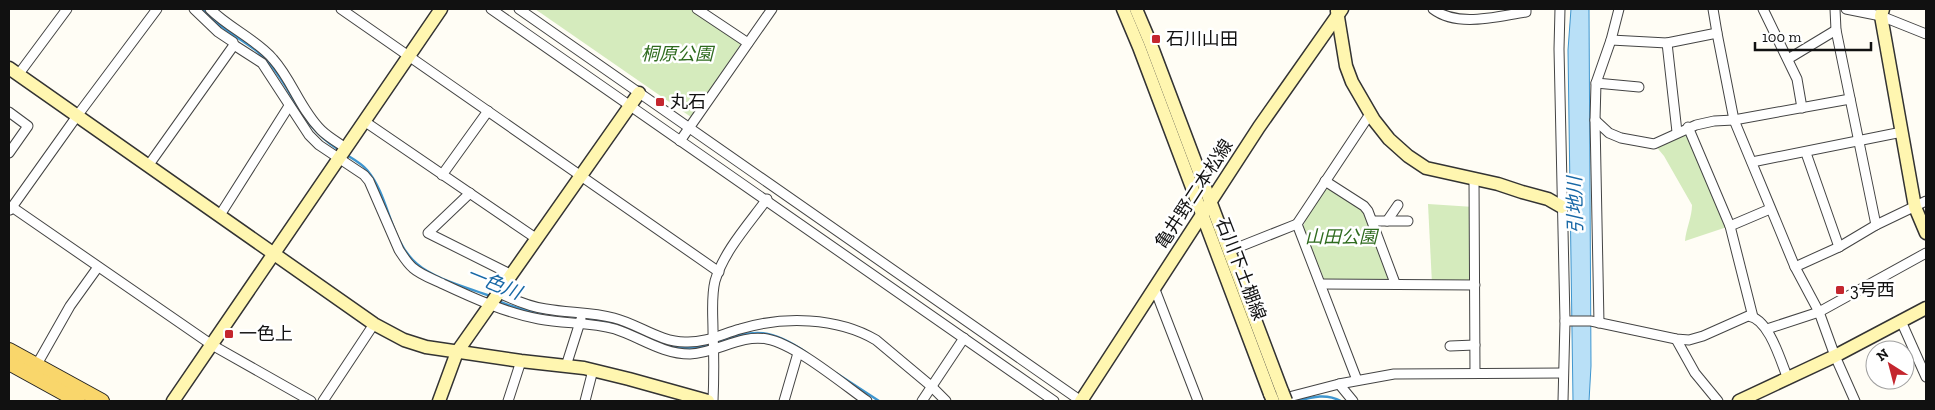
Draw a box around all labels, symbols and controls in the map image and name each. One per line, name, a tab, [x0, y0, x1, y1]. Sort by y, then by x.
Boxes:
scale bar	[1755, 20, 1871, 52]
place label: 石川山田	[1166, 28, 1238, 50]
text: 100 m	[1762, 28, 1801, 46]
marker: 石川山田	[1150, 33, 1162, 45]
park label: 桐原公園	[641, 43, 716, 65]
place label: 丸石	[670, 91, 706, 113]
marker: 丸石	[654, 96, 666, 108]
street label: 亀井野二本松線	[1150, 135, 1238, 253]
water label: 引地川	[1563, 174, 1587, 234]
street label: 石川下土棚線	[1211, 215, 1271, 323]
park label: 山田公園	[1305, 226, 1380, 248]
water label: 一色川	[463, 262, 527, 305]
place label: 3号西	[1850, 279, 1895, 301]
marker: 3号西	[1834, 284, 1846, 296]
place label: 一色上	[239, 323, 293, 345]
marker: 一色上	[223, 328, 235, 340]
north arrow	[1865, 340, 1915, 390]
text: N	[1873, 345, 1892, 365]

